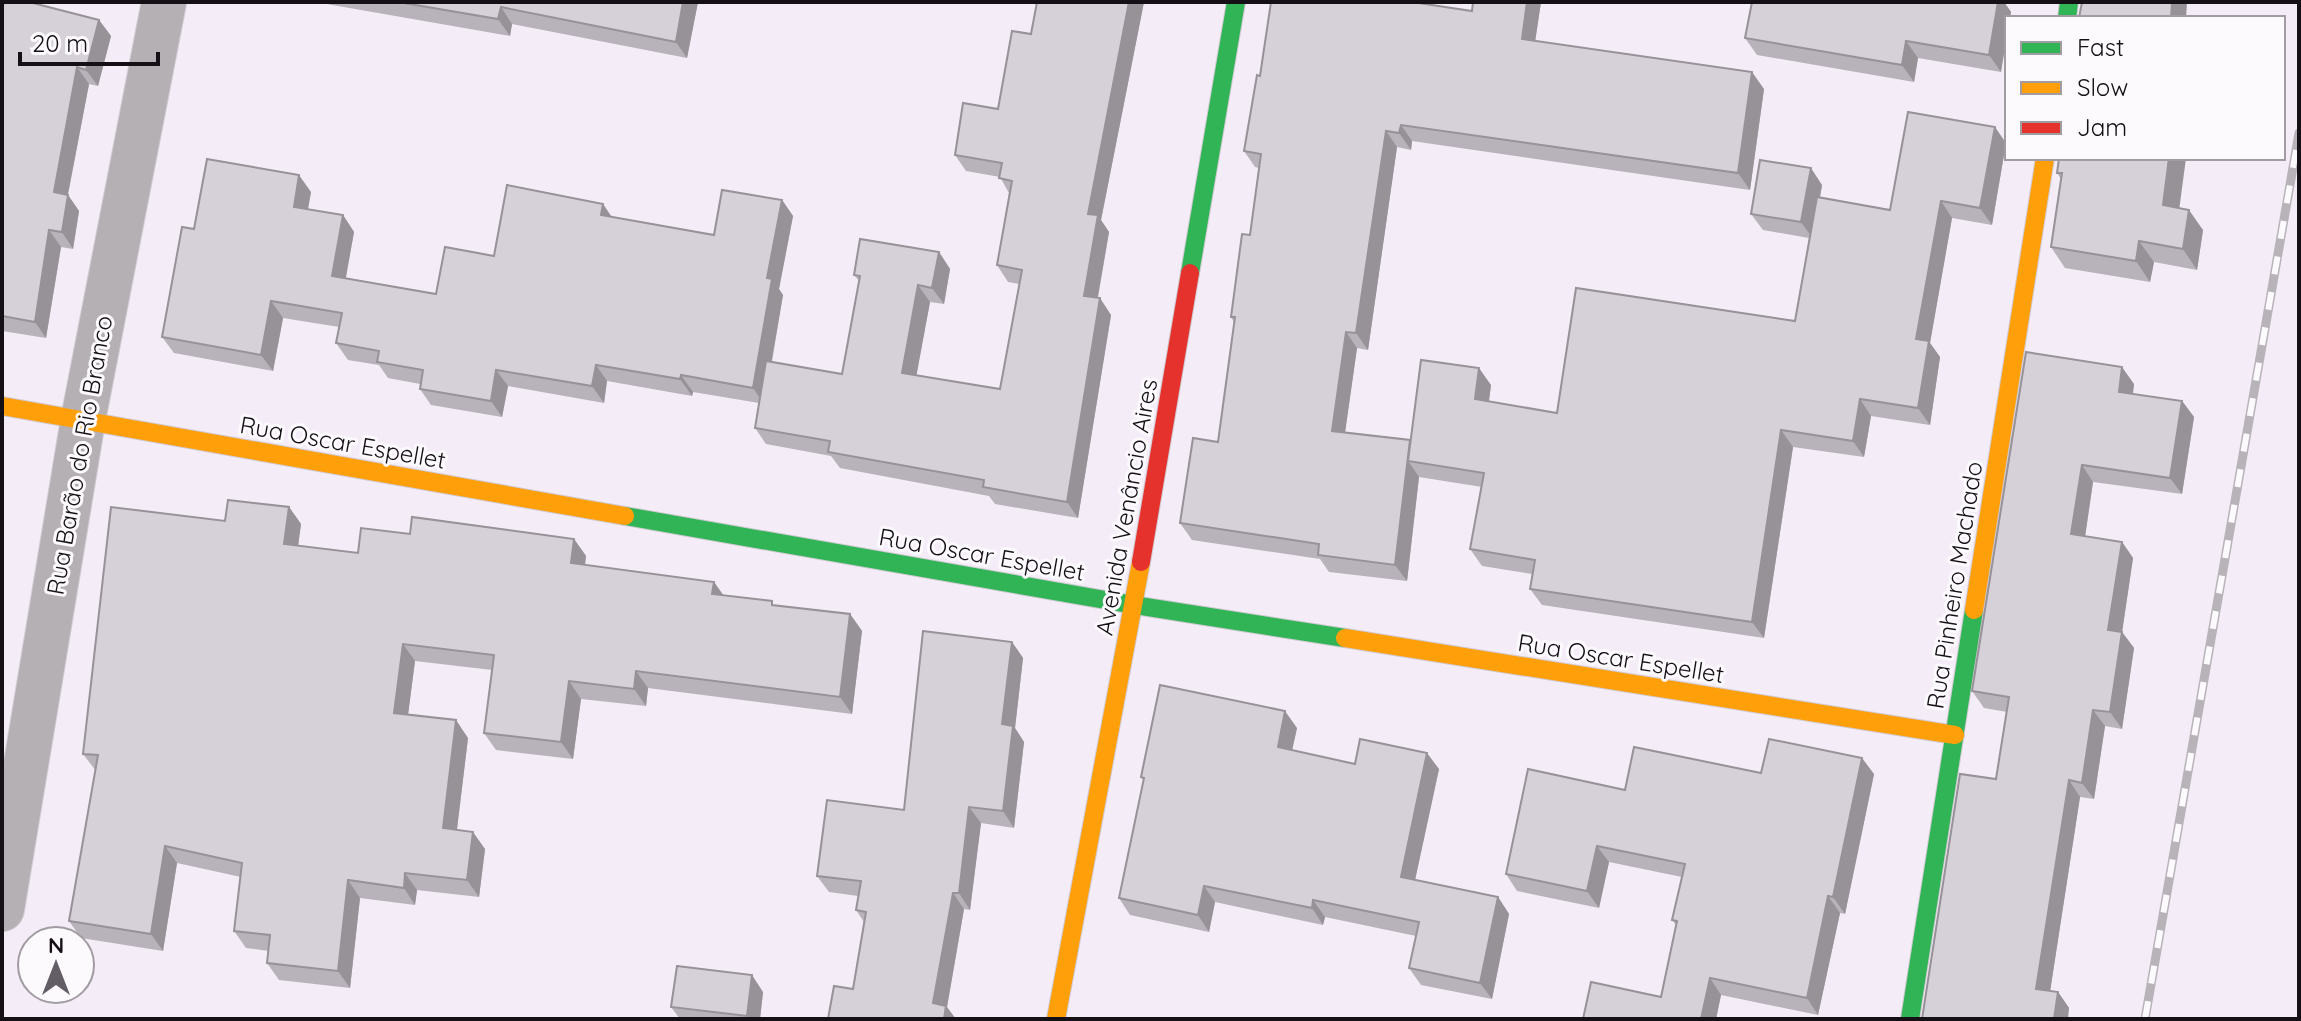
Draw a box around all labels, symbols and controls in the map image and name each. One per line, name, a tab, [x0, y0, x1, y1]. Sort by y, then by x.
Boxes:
scale bar	[20, 16, 158, 66]
legend	[2005, 16, 2285, 160]
text: 20 m	[32, 28, 88, 58]
text: Fast	[2077, 32, 2124, 62]
text: Slow	[2077, 72, 2128, 102]
text: Jam	[2077, 112, 2127, 142]
street label: Rua Barão do Rio Branco	[40, 313, 118, 597]
street label: Avenida Venâncio Aires	[1089, 377, 1163, 637]
street label: Rua Oscar Espellet	[238, 409, 448, 475]
street label: Rua Pinheiro Machado	[1920, 459, 1988, 711]
street label: Rua Oscar Espellet	[877, 521, 1087, 587]
street label: Rua Oscar Espellet	[1516, 627, 1726, 689]
north arrow	[16, 925, 96, 1005]
text: N	[48, 931, 64, 959]

